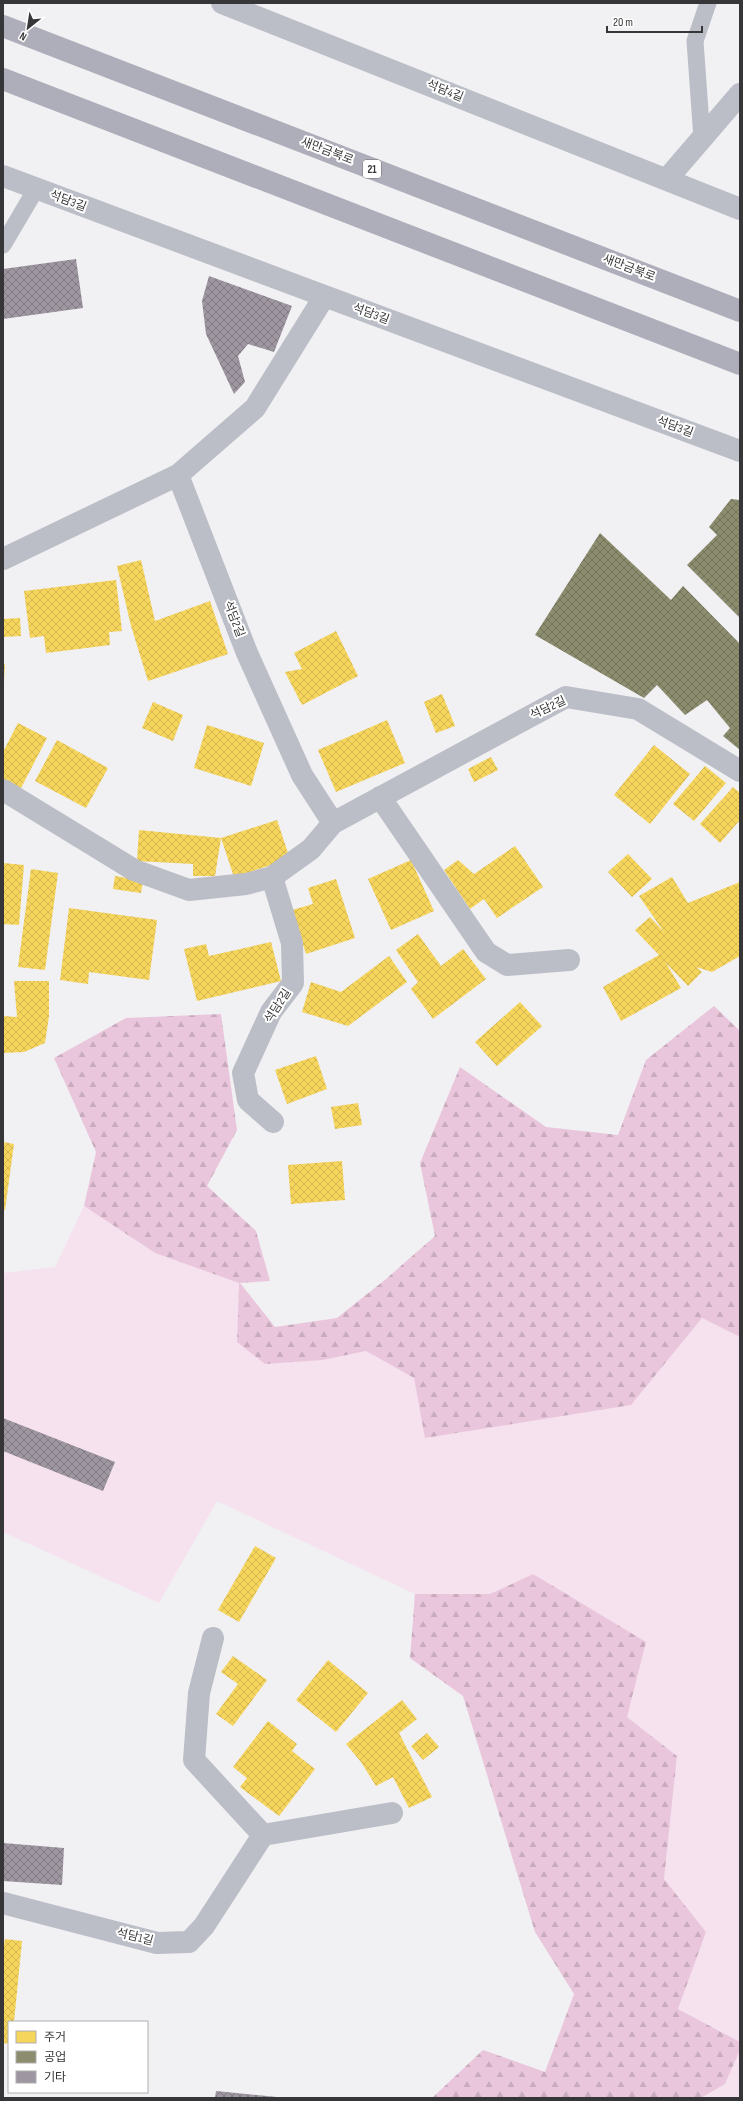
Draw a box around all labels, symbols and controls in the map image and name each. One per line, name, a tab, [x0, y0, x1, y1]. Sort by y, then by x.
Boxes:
north arrow	[8, 8, 48, 48]
scale bar	[607, 8, 702, 34]
text: 20 m	[613, 15, 633, 30]
text: N	[17, 29, 29, 43]
street label: 석담4길	[425, 77, 465, 105]
street label: 새만금북로	[299, 134, 355, 168]
road number: 21	[363, 160, 381, 178]
street label: 석담3길	[48, 187, 88, 215]
street label: 새만금북로	[601, 251, 657, 285]
street label: 석담3길	[351, 300, 391, 328]
street label: 석담3길	[655, 413, 695, 441]
street label: 석담2길	[220, 599, 248, 639]
street label: 석담2길	[528, 693, 568, 723]
street label: 석담2길	[261, 986, 295, 1026]
street label: 석담1길	[115, 1925, 155, 1949]
legend	[8, 2021, 148, 2093]
text: 주거	[44, 2030, 66, 2045]
text: 공업	[44, 2050, 66, 2065]
text: 기타	[44, 2070, 66, 2085]

